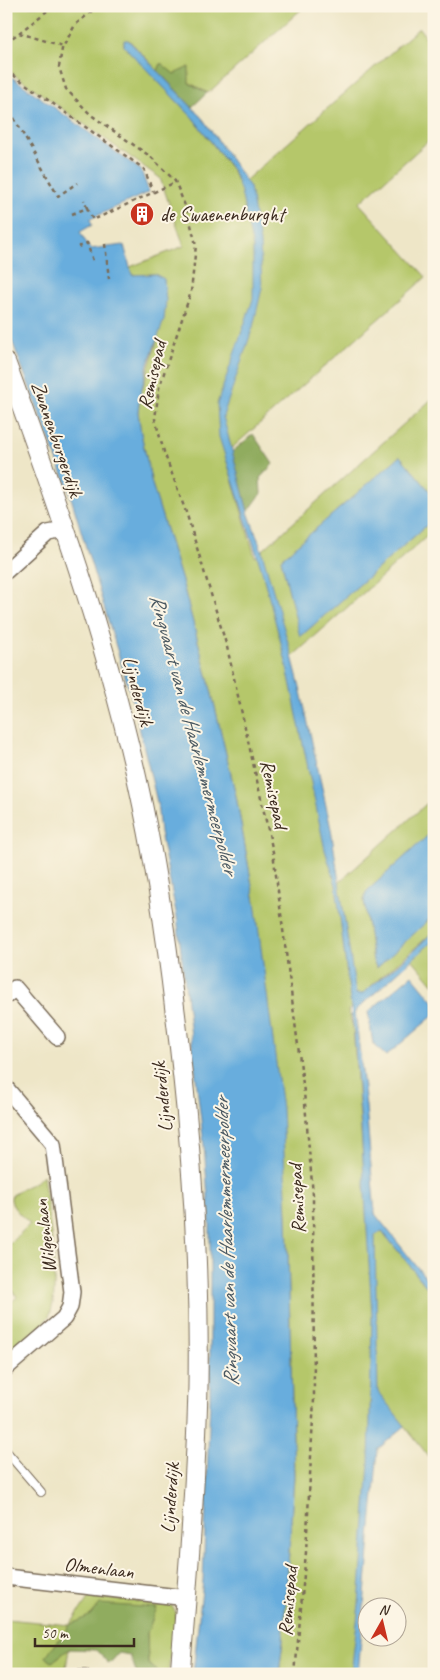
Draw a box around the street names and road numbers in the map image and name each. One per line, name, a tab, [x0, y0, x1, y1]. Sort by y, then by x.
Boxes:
street label: Remisepad	[132, 335, 173, 412]
street label: Zwanenburgerdijk	[26, 378, 89, 502]
street label: Lijnderdijk	[117, 654, 160, 730]
street label: Remisepad	[255, 757, 294, 834]
street label: Lijnderdijk	[146, 1059, 178, 1133]
street label: Remisepad	[283, 1161, 311, 1234]
street label: Wilgenlaan	[28, 1197, 62, 1274]
street label: Lijnderdijk	[155, 1460, 185, 1534]
street label: Olmenlaan	[63, 1551, 136, 1585]
street label: Remisepad	[273, 1562, 304, 1637]

